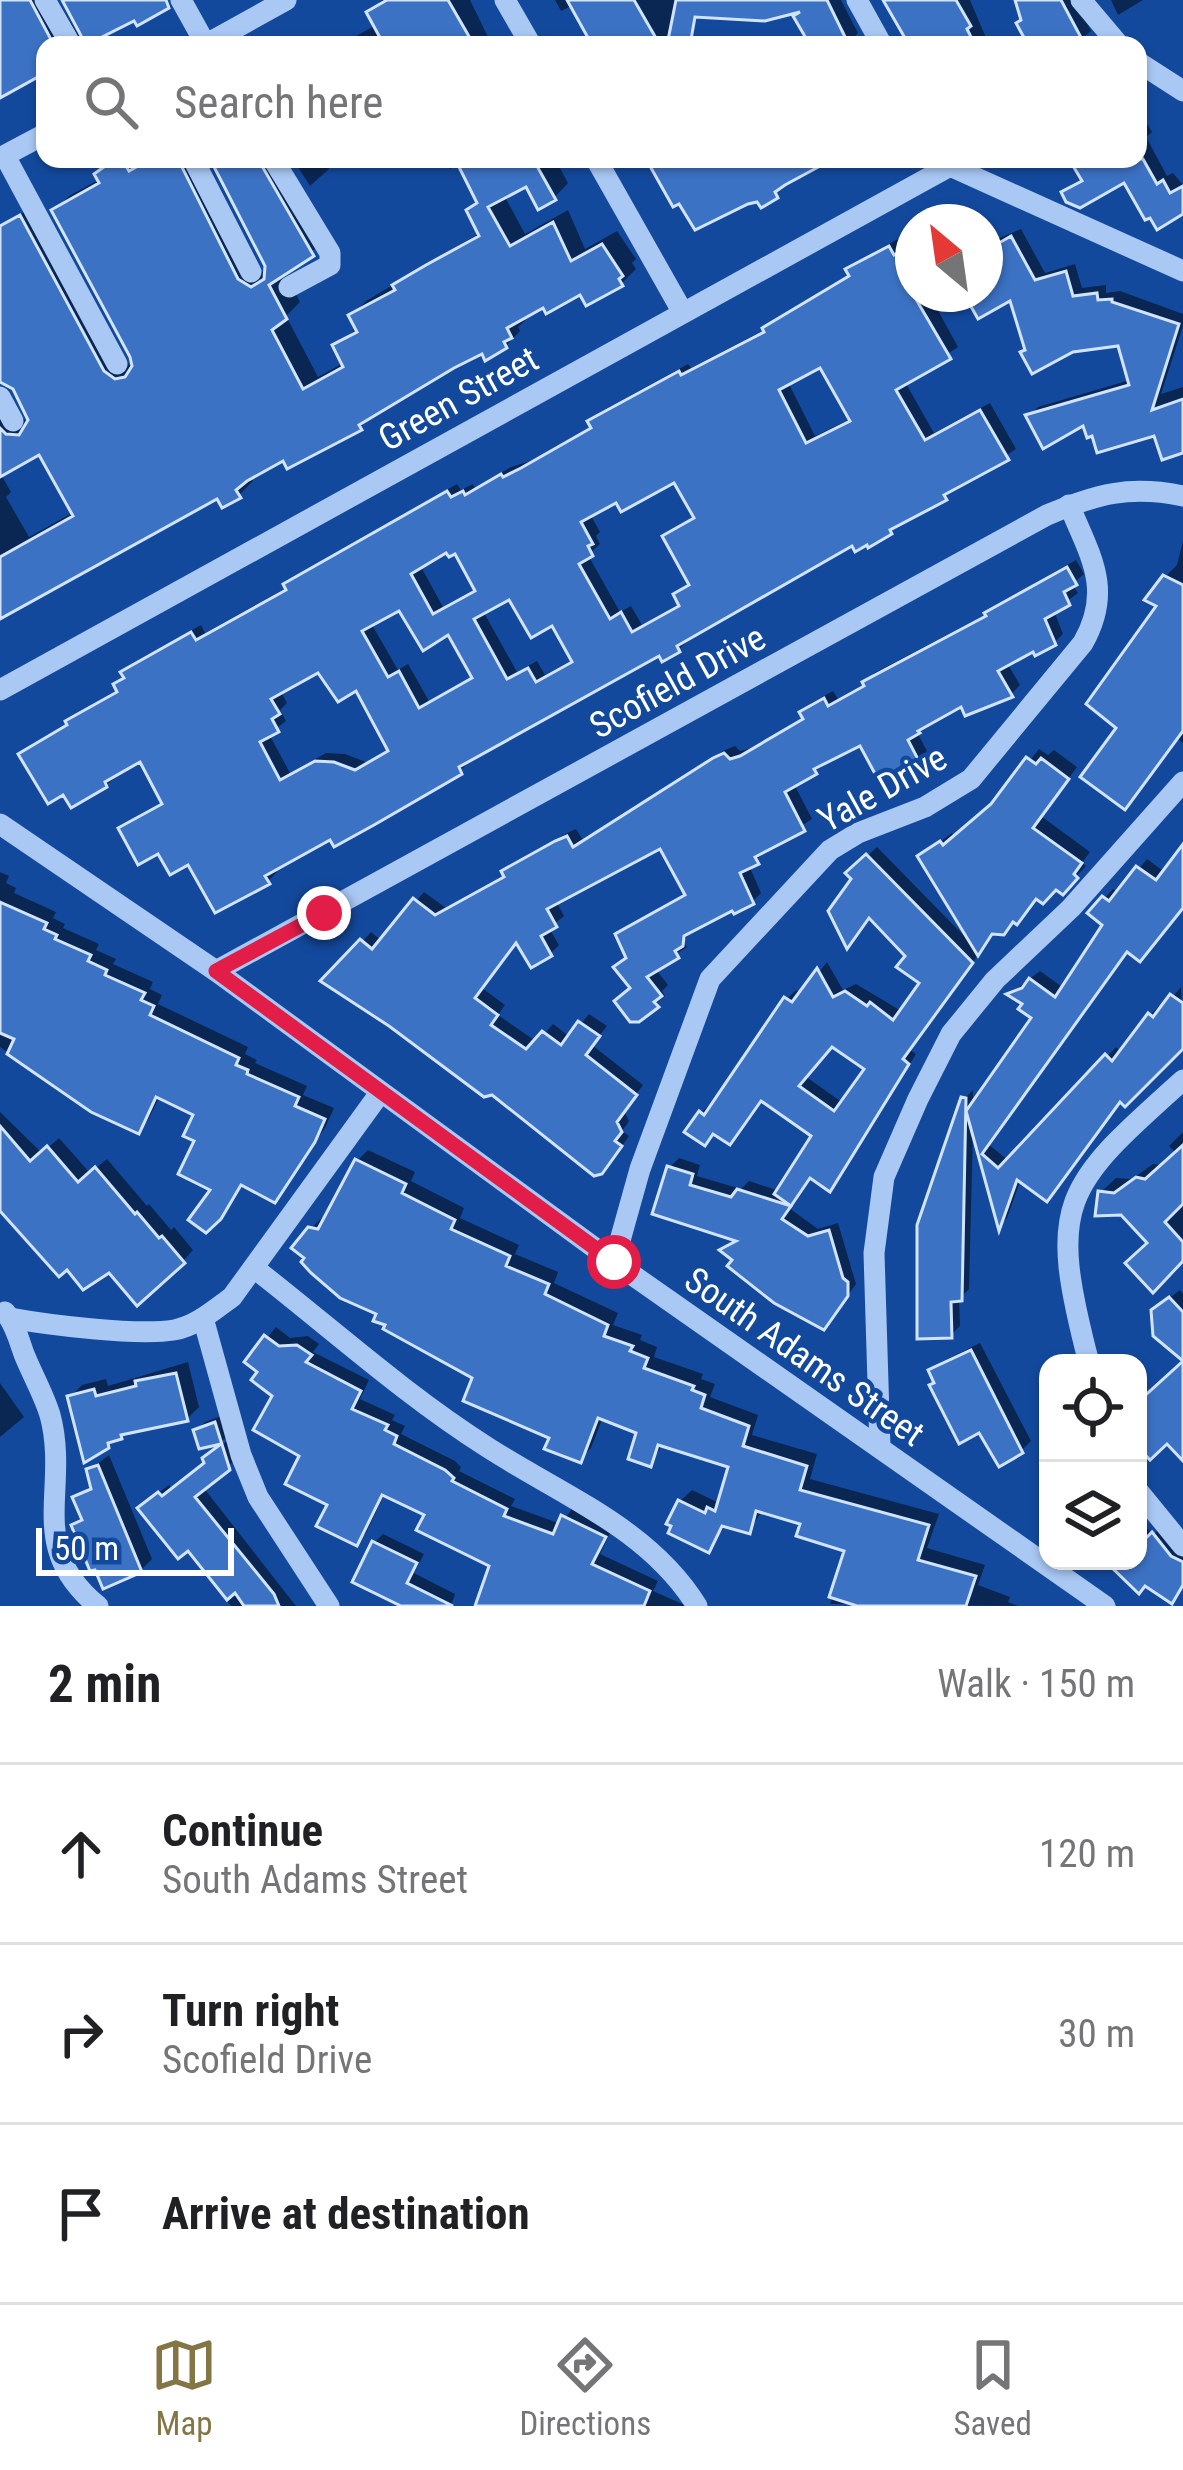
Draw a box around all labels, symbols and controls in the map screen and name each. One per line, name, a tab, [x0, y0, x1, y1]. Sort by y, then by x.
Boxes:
search box	[36, 36, 1147, 168]
icon: search	[78, 69, 144, 135]
text: Search here	[174, 76, 383, 129]
north arrow	[895, 204, 1003, 312]
street label: Green Street	[371, 338, 546, 460]
street label: Scofield Drive	[582, 616, 773, 747]
street label: Yale Drive	[811, 737, 954, 841]
route end	[297, 886, 351, 940]
route start	[587, 1235, 641, 1289]
street label: South Adams Street	[677, 1259, 932, 1455]
map controls	[1039, 1354, 1147, 1570]
button: locate	[1039, 1354, 1147, 1462]
button: layers	[1039, 1462, 1147, 1570]
scale bar	[36, 1522, 234, 1575]
text: 50 m	[54, 1529, 119, 1568]
text: 2 min	[48, 1655, 161, 1714]
text: Walk · 150 m	[937, 1661, 1135, 1707]
text: Continue	[162, 1804, 323, 1857]
icon: ahead	[48, 1821, 114, 1887]
text: 120 m	[1039, 1831, 1135, 1877]
text: South Adams Street	[162, 1857, 468, 1903]
text: Turn right	[162, 1984, 339, 2037]
icon: right	[48, 2001, 114, 2067]
text: 30 m	[1058, 2011, 1135, 2057]
text: Scofield Drive	[162, 2037, 372, 2083]
icon: arrive	[48, 2181, 114, 2247]
text: Arrive at destination	[162, 2187, 530, 2240]
tab: Map	[151, 2332, 217, 2443]
tab: Directions	[519, 2332, 651, 2443]
tab: Saved	[953, 2332, 1032, 2443]

